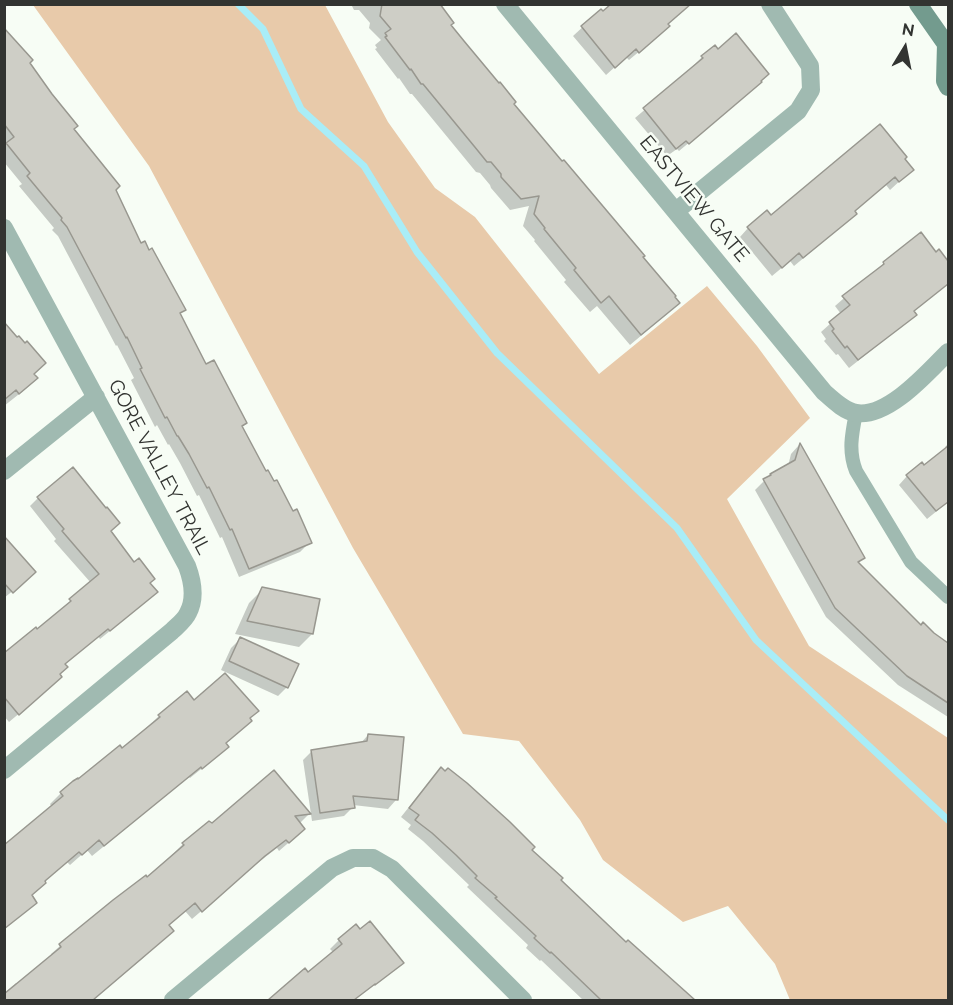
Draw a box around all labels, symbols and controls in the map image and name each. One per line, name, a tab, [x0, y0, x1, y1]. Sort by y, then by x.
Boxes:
north arrow	[875, 18, 935, 78]
text: N	[901, 19, 916, 40]
street label: EASTVIEW GATE	[634, 131, 754, 267]
street label: GORE VALLEY TRAIL	[103, 375, 215, 559]

